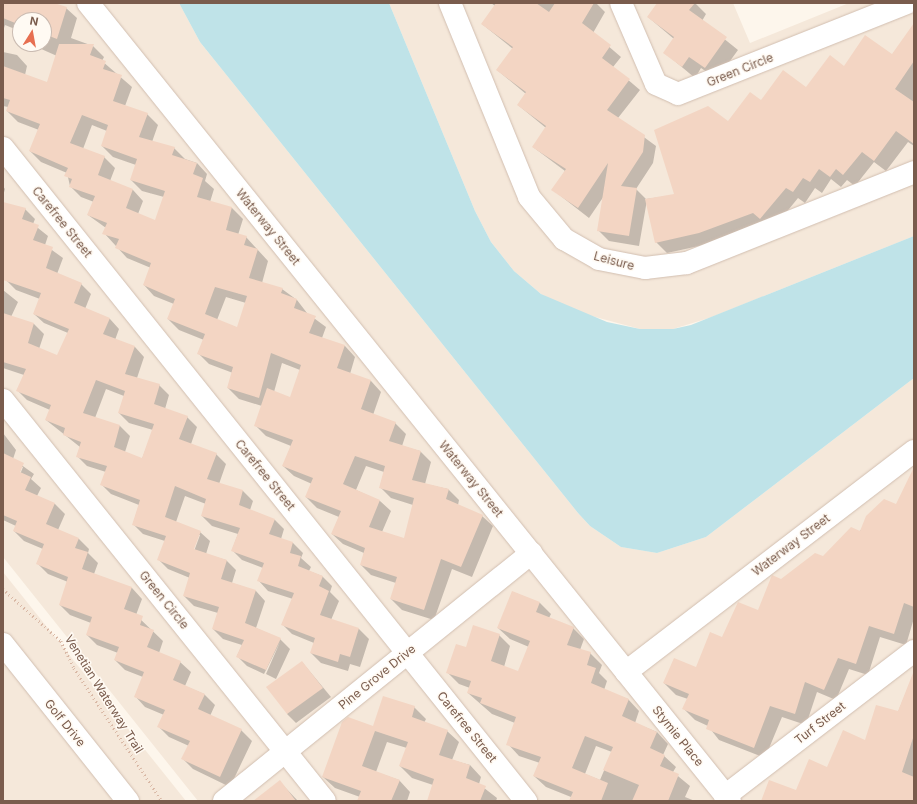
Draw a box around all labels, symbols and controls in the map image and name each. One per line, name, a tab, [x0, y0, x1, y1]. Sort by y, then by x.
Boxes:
north arrow	[12, 12, 52, 52]
text: N	[29, 14, 40, 29]
street label: Green Circle	[705, 50, 775, 90]
street label: Carefree Street	[29, 184, 95, 260]
street label: Waterway Street	[233, 186, 303, 268]
street label: Leisure	[592, 249, 636, 273]
street label: Carefree Street	[232, 437, 298, 513]
street label: Waterway Street	[436, 438, 506, 520]
street label: Waterway Street	[749, 511, 833, 579]
street label: Green Circle	[136, 568, 192, 632]
street label: Venetian Waterway Trail	[62, 632, 146, 756]
street label: Pine Grove Drive	[336, 642, 418, 712]
street label: Carefree Street	[434, 689, 500, 765]
street label: Golf Drive	[42, 696, 88, 750]
street label: Turf Street	[792, 699, 848, 747]
street label: Stymie Place	[649, 703, 707, 769]

